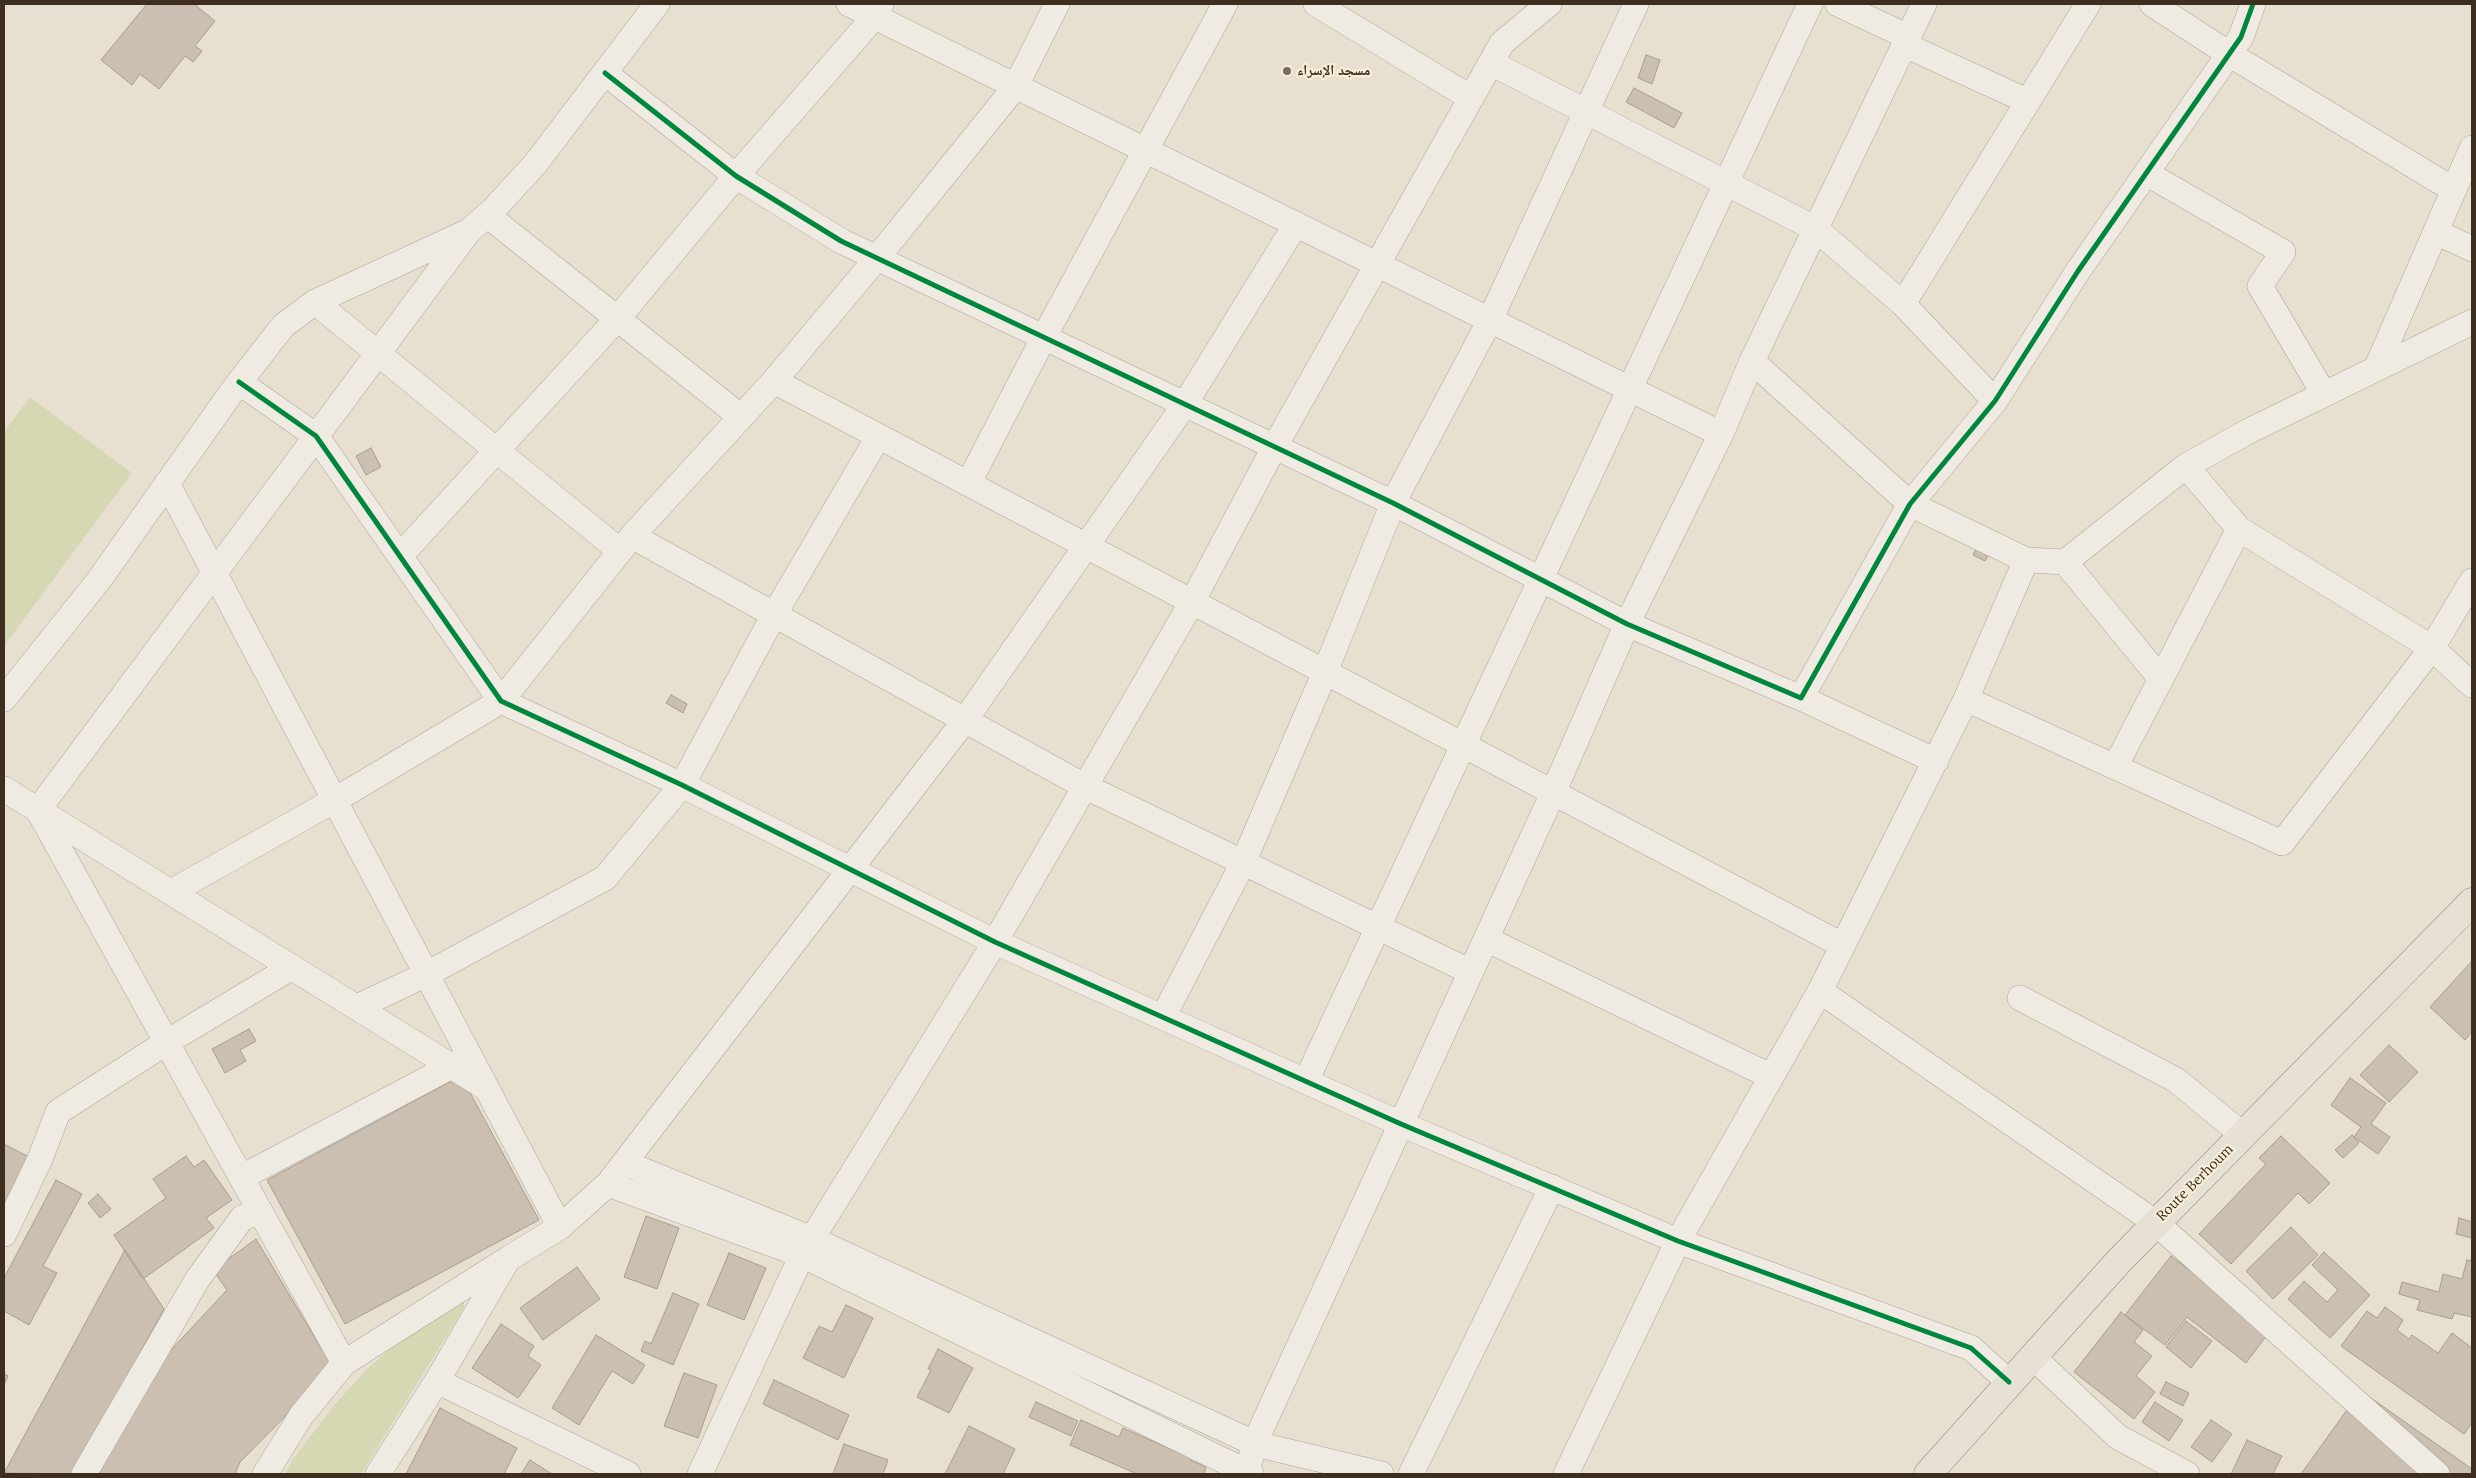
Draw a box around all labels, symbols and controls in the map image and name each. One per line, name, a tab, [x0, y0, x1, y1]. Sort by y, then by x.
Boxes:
place label: مسجد الإسراء	[1297, 63, 1370, 79]
marker: مسجد الإسراء	[1281, 65, 1293, 77]
street label: Route Berhoum	[2153, 1141, 2237, 1225]

